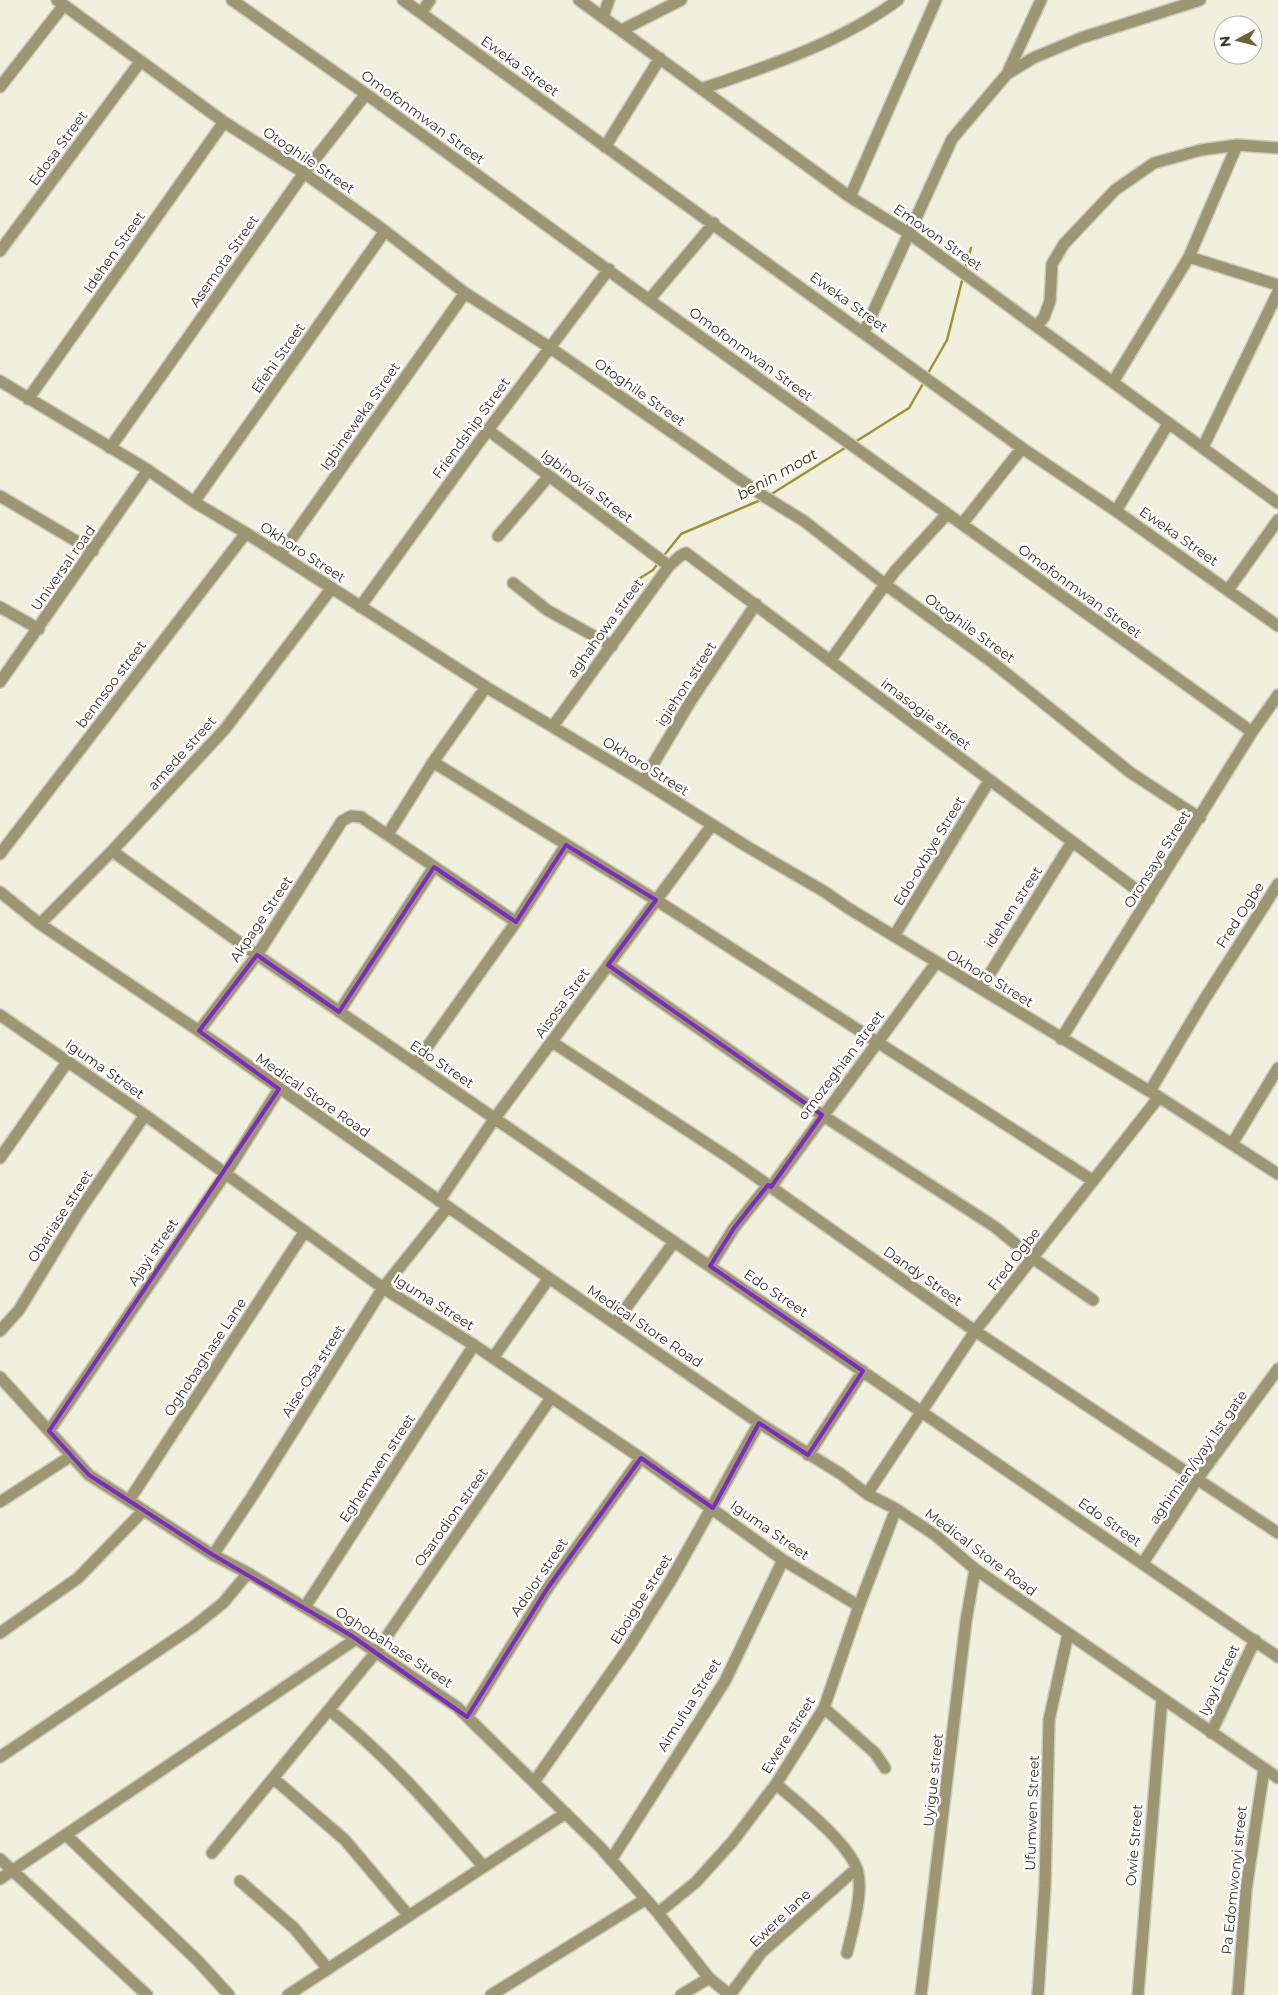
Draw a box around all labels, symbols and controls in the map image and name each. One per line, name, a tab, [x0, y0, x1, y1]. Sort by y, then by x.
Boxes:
north arrow	[1213, 15, 1263, 65]
street label: Eweka Street	[477, 32, 563, 101]
text: N	[1215, 35, 1235, 48]
street label: Omofonmwan Street	[358, 66, 489, 168]
street label: Edosa Street	[25, 107, 92, 189]
street label: Otoghile Street	[260, 123, 359, 198]
street label: Emovon Street	[890, 200, 986, 274]
street label: Idehen Street	[79, 207, 149, 296]
street label: Asemota Street	[185, 211, 263, 311]
street label: Eweka Street	[806, 268, 892, 337]
street label: Omofonmwan Street	[686, 303, 817, 405]
street label: Efehi Street	[247, 319, 309, 397]
street label: Otoghile Street	[591, 354, 689, 430]
street label: Igbineweka Street	[316, 358, 404, 474]
street label: Friendship Street	[428, 374, 514, 482]
water label: benin moat	[733, 444, 821, 504]
street label: Igbinovia Street	[537, 445, 637, 527]
street label: Eweka Street	[1136, 502, 1222, 570]
street label: Okhoro Street	[257, 518, 349, 587]
street label: Universal road	[27, 522, 99, 614]
street label: Omofonmwan Street	[1015, 540, 1146, 642]
street label: aghahowa street	[563, 575, 647, 681]
street label: Otoghile Street	[921, 589, 1019, 667]
street label: bennsoo street	[72, 636, 150, 732]
street label: igiehon street	[652, 638, 720, 730]
street label: imasogie street	[877, 674, 975, 754]
street label: amede street	[144, 712, 220, 794]
street label: Okhoro Street	[599, 732, 693, 800]
street label: Edo-ovbiye Street	[889, 793, 969, 909]
street label: Oronsaye Street	[1120, 806, 1194, 911]
street label: idehen street	[980, 863, 1046, 951]
street label: Akpage Street	[226, 872, 297, 966]
street label: Fred Ogbe	[1212, 879, 1268, 951]
street label: Okhoro Street	[943, 945, 1037, 1011]
street label: Aisosa Stret	[531, 964, 594, 1041]
street label: omozeghian street	[794, 1006, 888, 1123]
street label: Iguma Street	[62, 1035, 148, 1103]
street label: Edo Street	[406, 1036, 478, 1092]
street label: Medical Store Road	[252, 1049, 374, 1141]
street label: Obariase street	[23, 1166, 97, 1266]
street label: Ajayi street	[124, 1215, 182, 1289]
street label: Fred Ogbe	[984, 1224, 1044, 1294]
street label: Dandy Street	[880, 1242, 966, 1310]
street label: Edo Street	[740, 1265, 812, 1321]
street label: Iguma Street	[390, 1270, 478, 1334]
street label: Medical Store Road	[584, 1281, 706, 1371]
street label: Oghobaghase Lane	[160, 1294, 250, 1420]
street label: Aise-Osa street	[277, 1321, 349, 1421]
street label: aghimien/iyayi 1st gate	[1145, 1387, 1251, 1527]
street label: Eghemwen street	[335, 1410, 419, 1526]
street label: Osarodion street	[410, 1464, 492, 1570]
street label: Edo Street	[1075, 1494, 1146, 1551]
street label: Iguma Street	[727, 1496, 813, 1564]
street label: Medical Store Road	[921, 1504, 1041, 1600]
street label: Adolor street	[506, 1534, 572, 1620]
street label: Eboigbe street	[606, 1550, 676, 1648]
street label: Oghobahase Street	[332, 1602, 456, 1692]
street label: Iyayi Street	[1195, 1641, 1244, 1719]
street label: Aimufua Street	[653, 1655, 725, 1755]
street label: Ewere street	[757, 1693, 819, 1777]
street label: Uyigue street	[919, 1732, 947, 1828]
street label: Ufumwen Street	[1021, 1754, 1043, 1871]
street label: Owie Street	[1121, 1803, 1147, 1887]
street label: Pa Edomwonyi street	[1217, 1804, 1251, 1955]
street label: Ewere lane	[746, 1885, 814, 1951]

